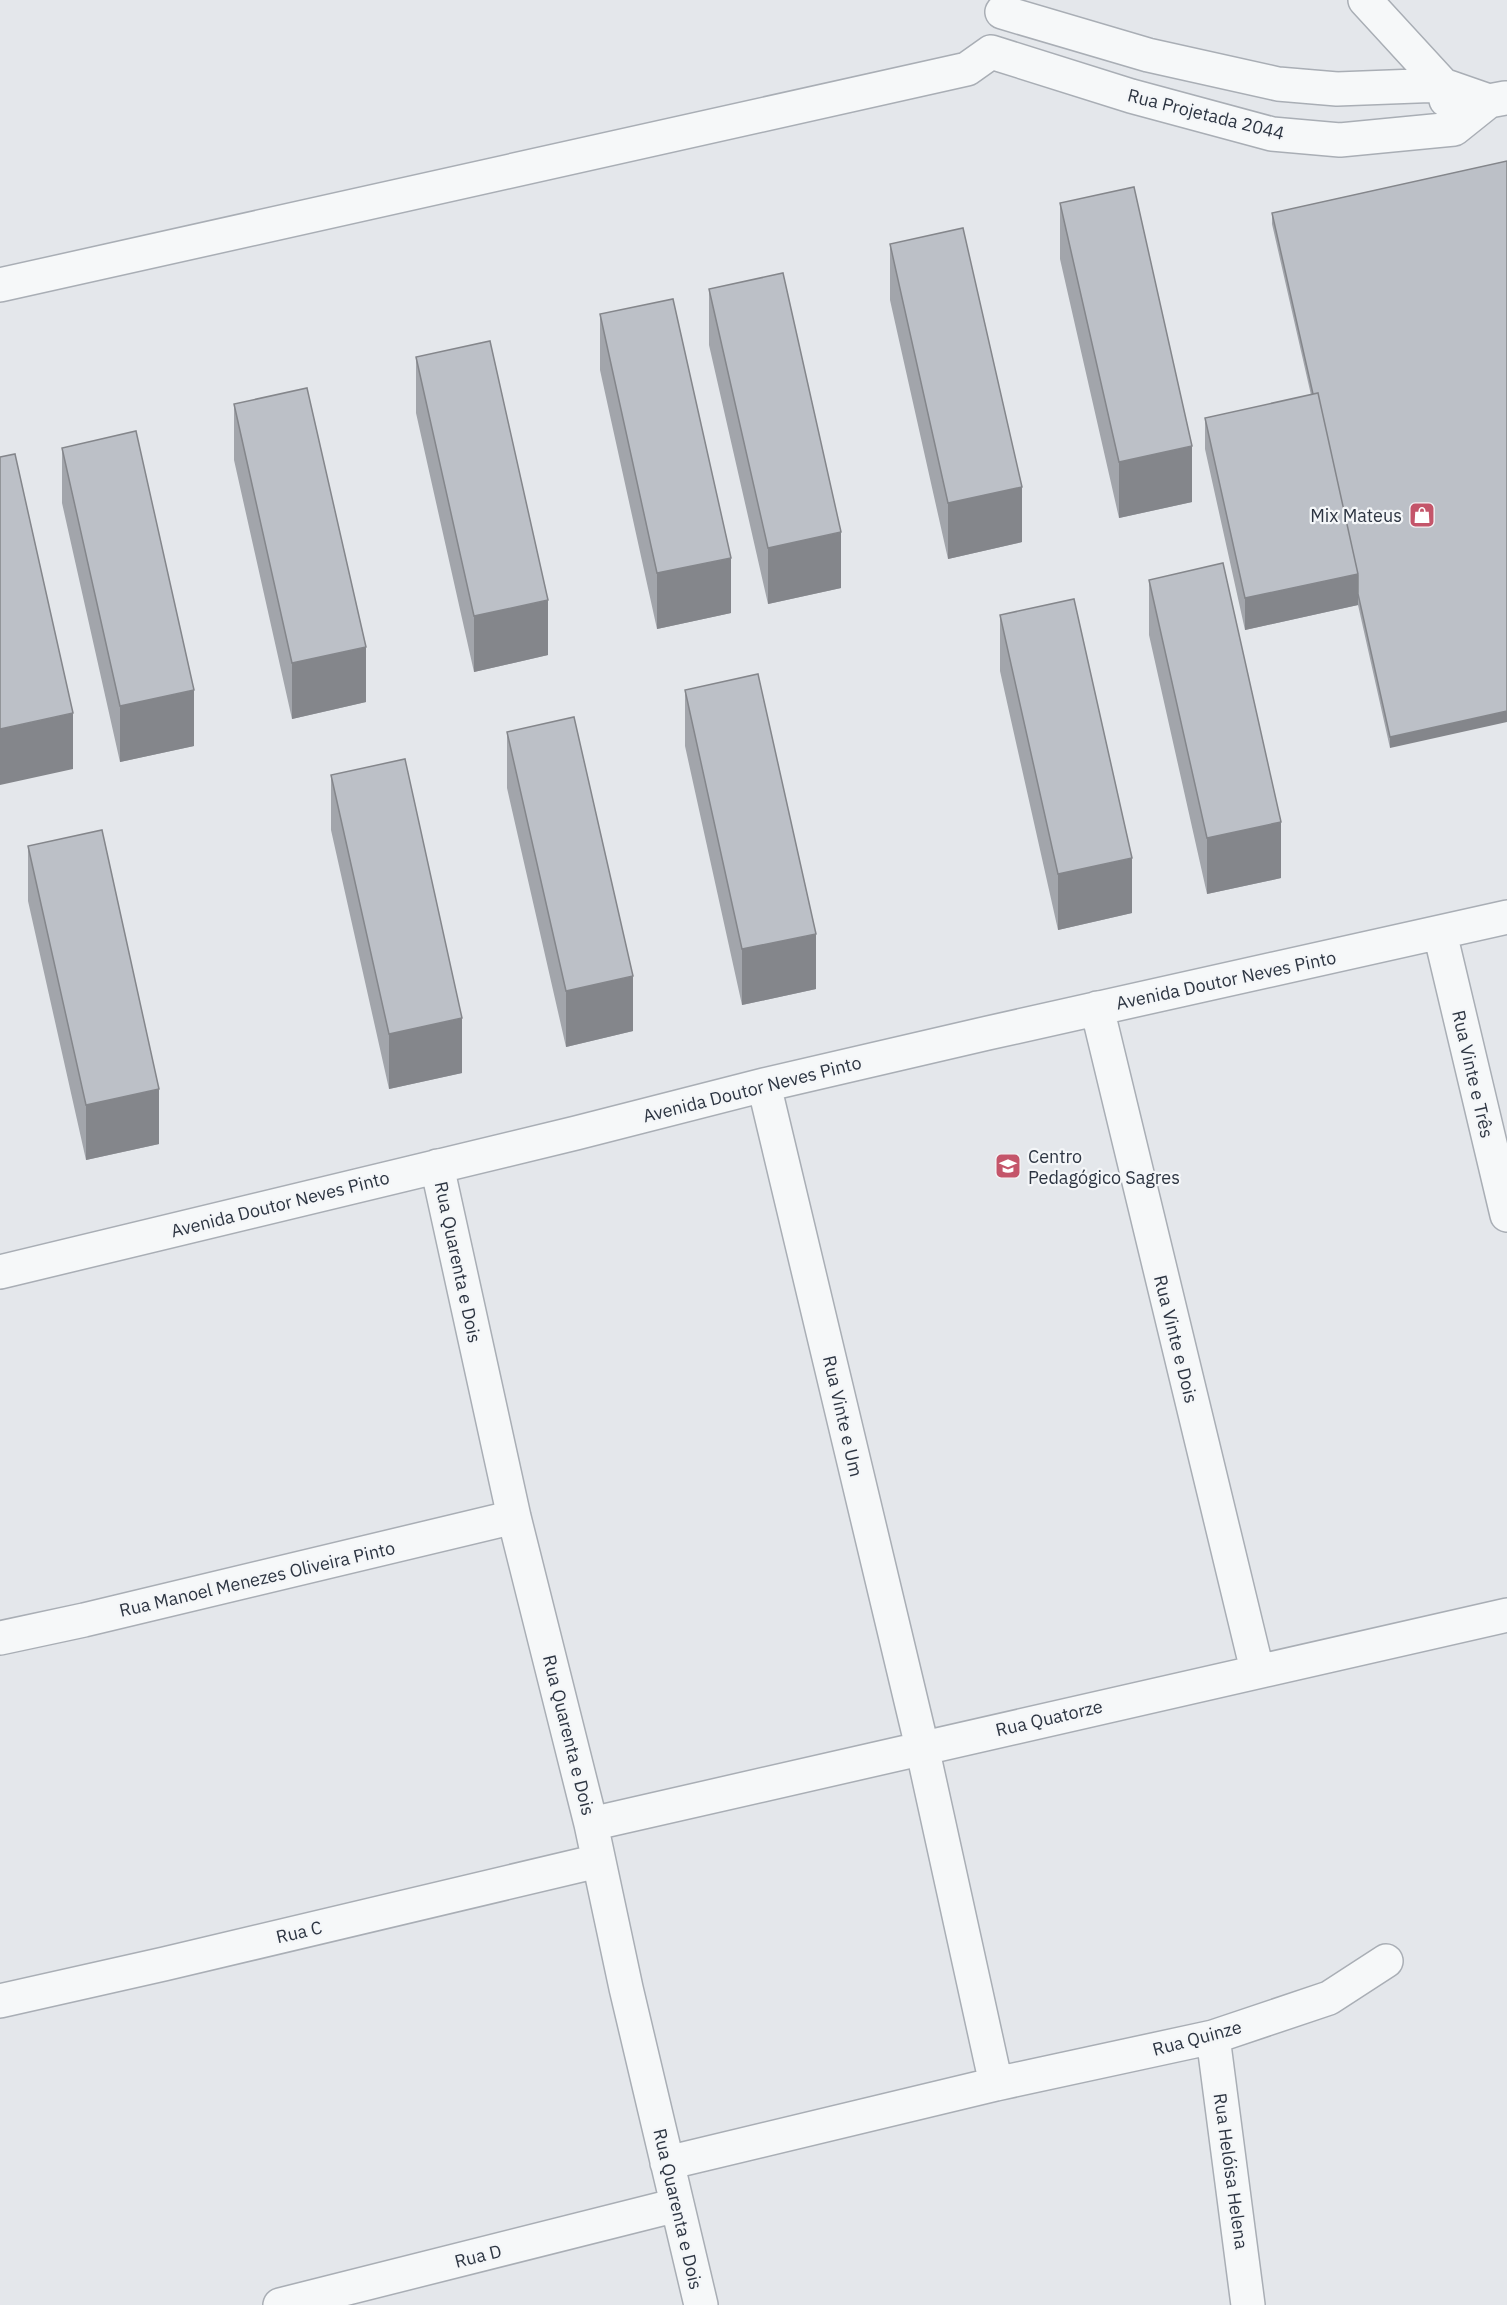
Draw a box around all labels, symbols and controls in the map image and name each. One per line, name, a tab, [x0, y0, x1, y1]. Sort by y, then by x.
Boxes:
street label: Rua Projetada 2044	[1125, 83, 1287, 145]
shop icon: Mix Mateus	[1407, 500, 1437, 530]
place label: Mix Mateus	[1310, 504, 1402, 527]
street label: Avenida Doutor Neves Pinto	[1114, 945, 1338, 1015]
street label: Rua Vinte e Três	[1447, 1008, 1499, 1140]
street label: Avenida Doutor Neves Pinto	[640, 1051, 864, 1127]
place label: Centro Pedagógico Sagres	[1028, 1145, 1180, 1189]
school or university icon: Centro Pedagógico Sagres	[993, 1151, 1023, 1181]
street label: Avenida Doutor Neves Pinto	[168, 1166, 392, 1242]
street label: Rua Quarenta e Dois	[430, 1179, 486, 1345]
street label: Rua Vinte e Dois	[1149, 1273, 1203, 1405]
street label: Rua Vinte e Um	[818, 1353, 868, 1479]
street label: Rua Manoel Menezes Oliveira Pinto	[117, 1536, 397, 1622]
street label: Rua Quarenta e Dois	[538, 1652, 600, 1818]
street label: Rua Quatorze	[993, 1694, 1105, 1741]
street label: Rua C	[274, 1916, 324, 1948]
street label: Rua Quinze	[1150, 2015, 1244, 2061]
street label: Rua Helóisa Helena	[1209, 2091, 1253, 2251]
street label: Rua Quarenta e Dois	[648, 2126, 708, 2292]
street label: Rua D	[452, 2239, 504, 2273]

